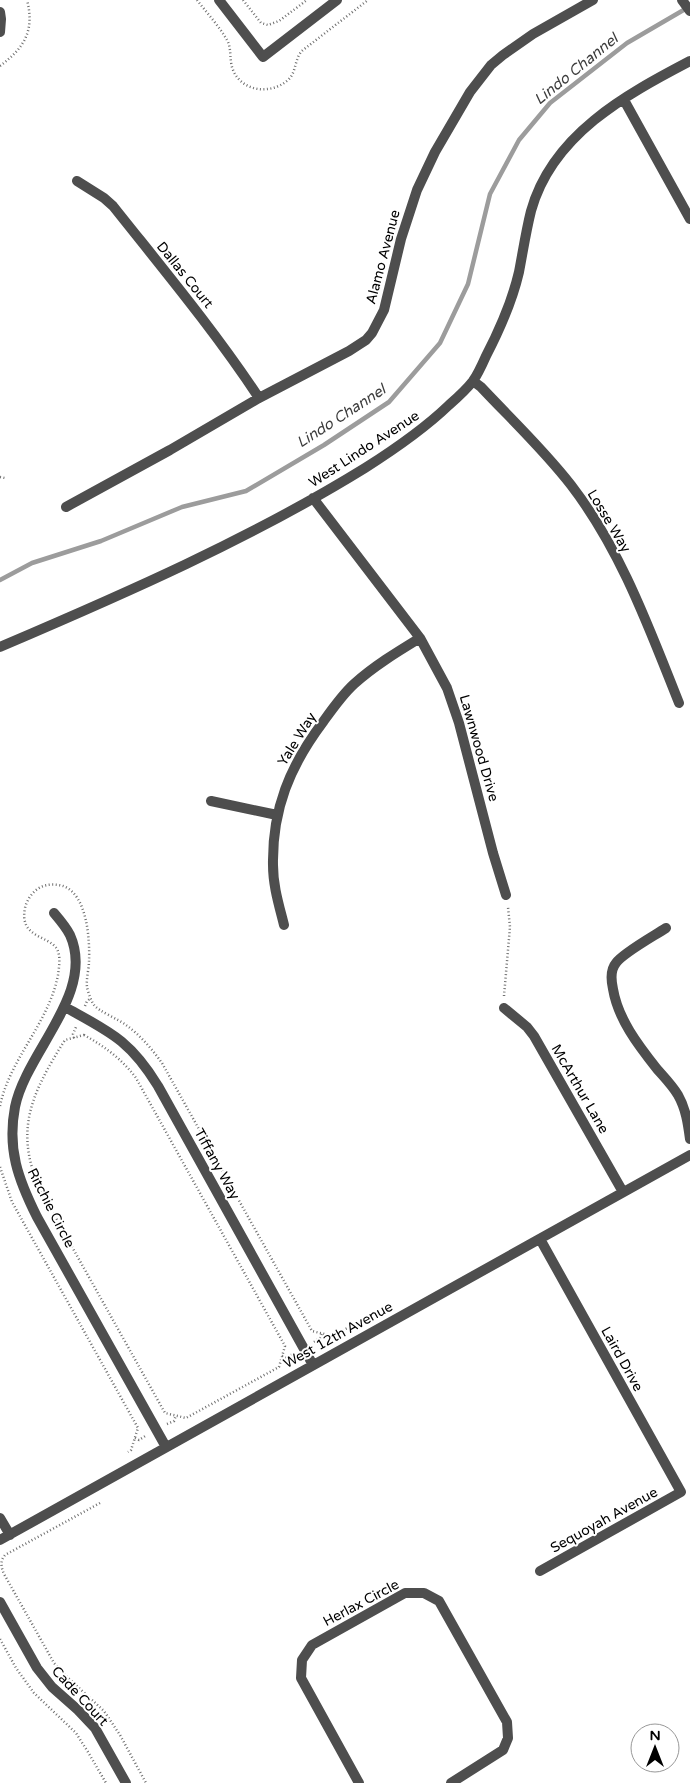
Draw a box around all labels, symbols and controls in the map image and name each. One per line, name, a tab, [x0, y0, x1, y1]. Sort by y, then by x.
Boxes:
water label: Lindo Channel	[531, 28, 623, 108]
street label: Alamo Avenue	[362, 208, 404, 306]
street label: Dallas Court	[153, 238, 217, 312]
water label: Lindo Channel	[293, 379, 391, 451]
street label: West Lindo Avenue	[306, 407, 422, 491]
street label: Losse Way	[584, 486, 635, 556]
street label: Lawnwood Drive	[456, 693, 502, 803]
street label: Yale Way	[274, 709, 320, 769]
street label: McArthur Lane	[548, 1041, 612, 1137]
street label: Tiffany Way	[190, 1125, 244, 1203]
street label: Ritchie Circle	[24, 1165, 78, 1251]
street label: West 12th Avenue	[280, 1298, 396, 1372]
street label: Laird Drive	[597, 1324, 647, 1394]
street label: Sequoyah Avenue	[547, 1483, 661, 1557]
street label: Herlax Circle	[320, 1576, 402, 1630]
street label: Cade Court	[48, 1663, 112, 1730]
north arrow	[630, 1723, 680, 1773]
text: N	[649, 1727, 661, 1744]

